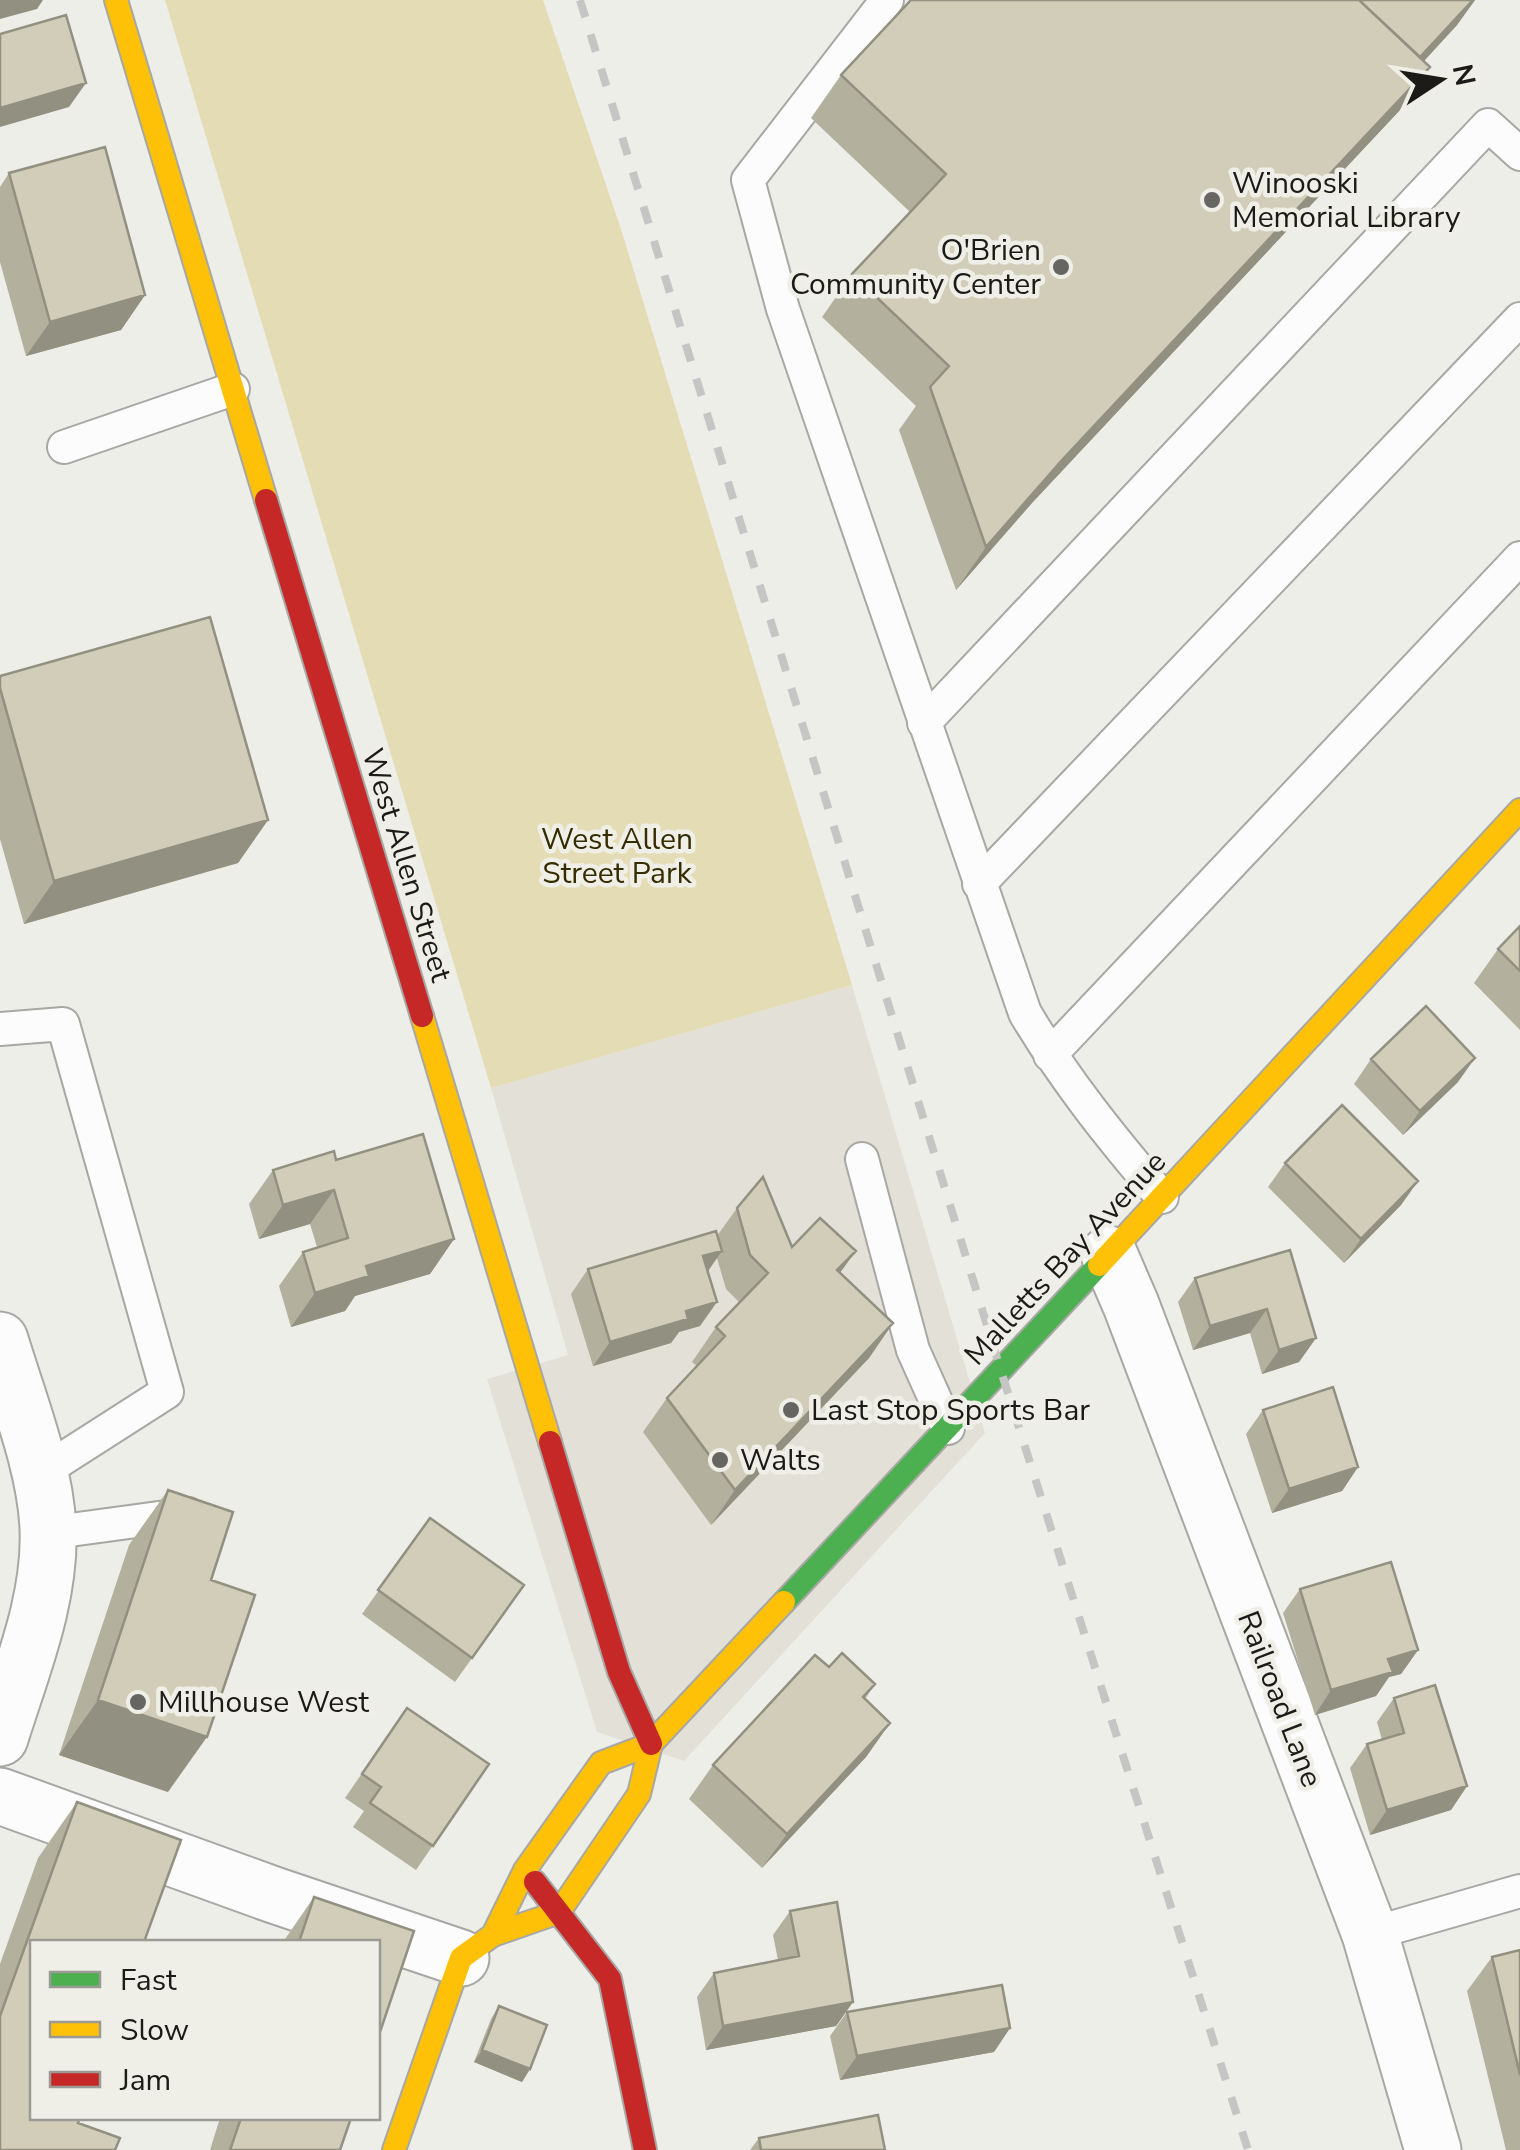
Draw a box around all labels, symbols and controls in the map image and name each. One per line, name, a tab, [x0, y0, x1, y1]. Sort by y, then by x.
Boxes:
north arrow	[1390, 30, 1490, 130]
text: N	[1443, 61, 1484, 89]
place label: Winooski Memorial Library	[1232, 163, 1461, 238]
marker: Winooski Memorial Library	[1201, 189, 1223, 211]
place label: O'Brien Community Center	[790, 230, 1041, 305]
marker: O'Brien Community Center	[1050, 256, 1072, 278]
street label: West Allen Street	[352, 744, 462, 987]
park label: West Allen Street Park	[541, 819, 693, 894]
street label: Malletts Bay Avenue	[955, 1142, 1176, 1374]
place label: Last Stop Sports Bar	[811, 1390, 1090, 1431]
marker: Last Stop Sports Bar	[780, 1399, 802, 1421]
place label: Walts	[740, 1440, 821, 1481]
marker: Walts	[709, 1449, 731, 1471]
street label: Railroad Lane	[1227, 1605, 1332, 1793]
place label: Millhouse West	[158, 1682, 370, 1723]
marker: Millhouse West	[127, 1691, 149, 1713]
legend	[30, 1940, 380, 2120]
text: Fast	[120, 1960, 177, 2001]
text: Slow	[120, 2010, 189, 2051]
text: Jam	[119, 2060, 171, 2101]

